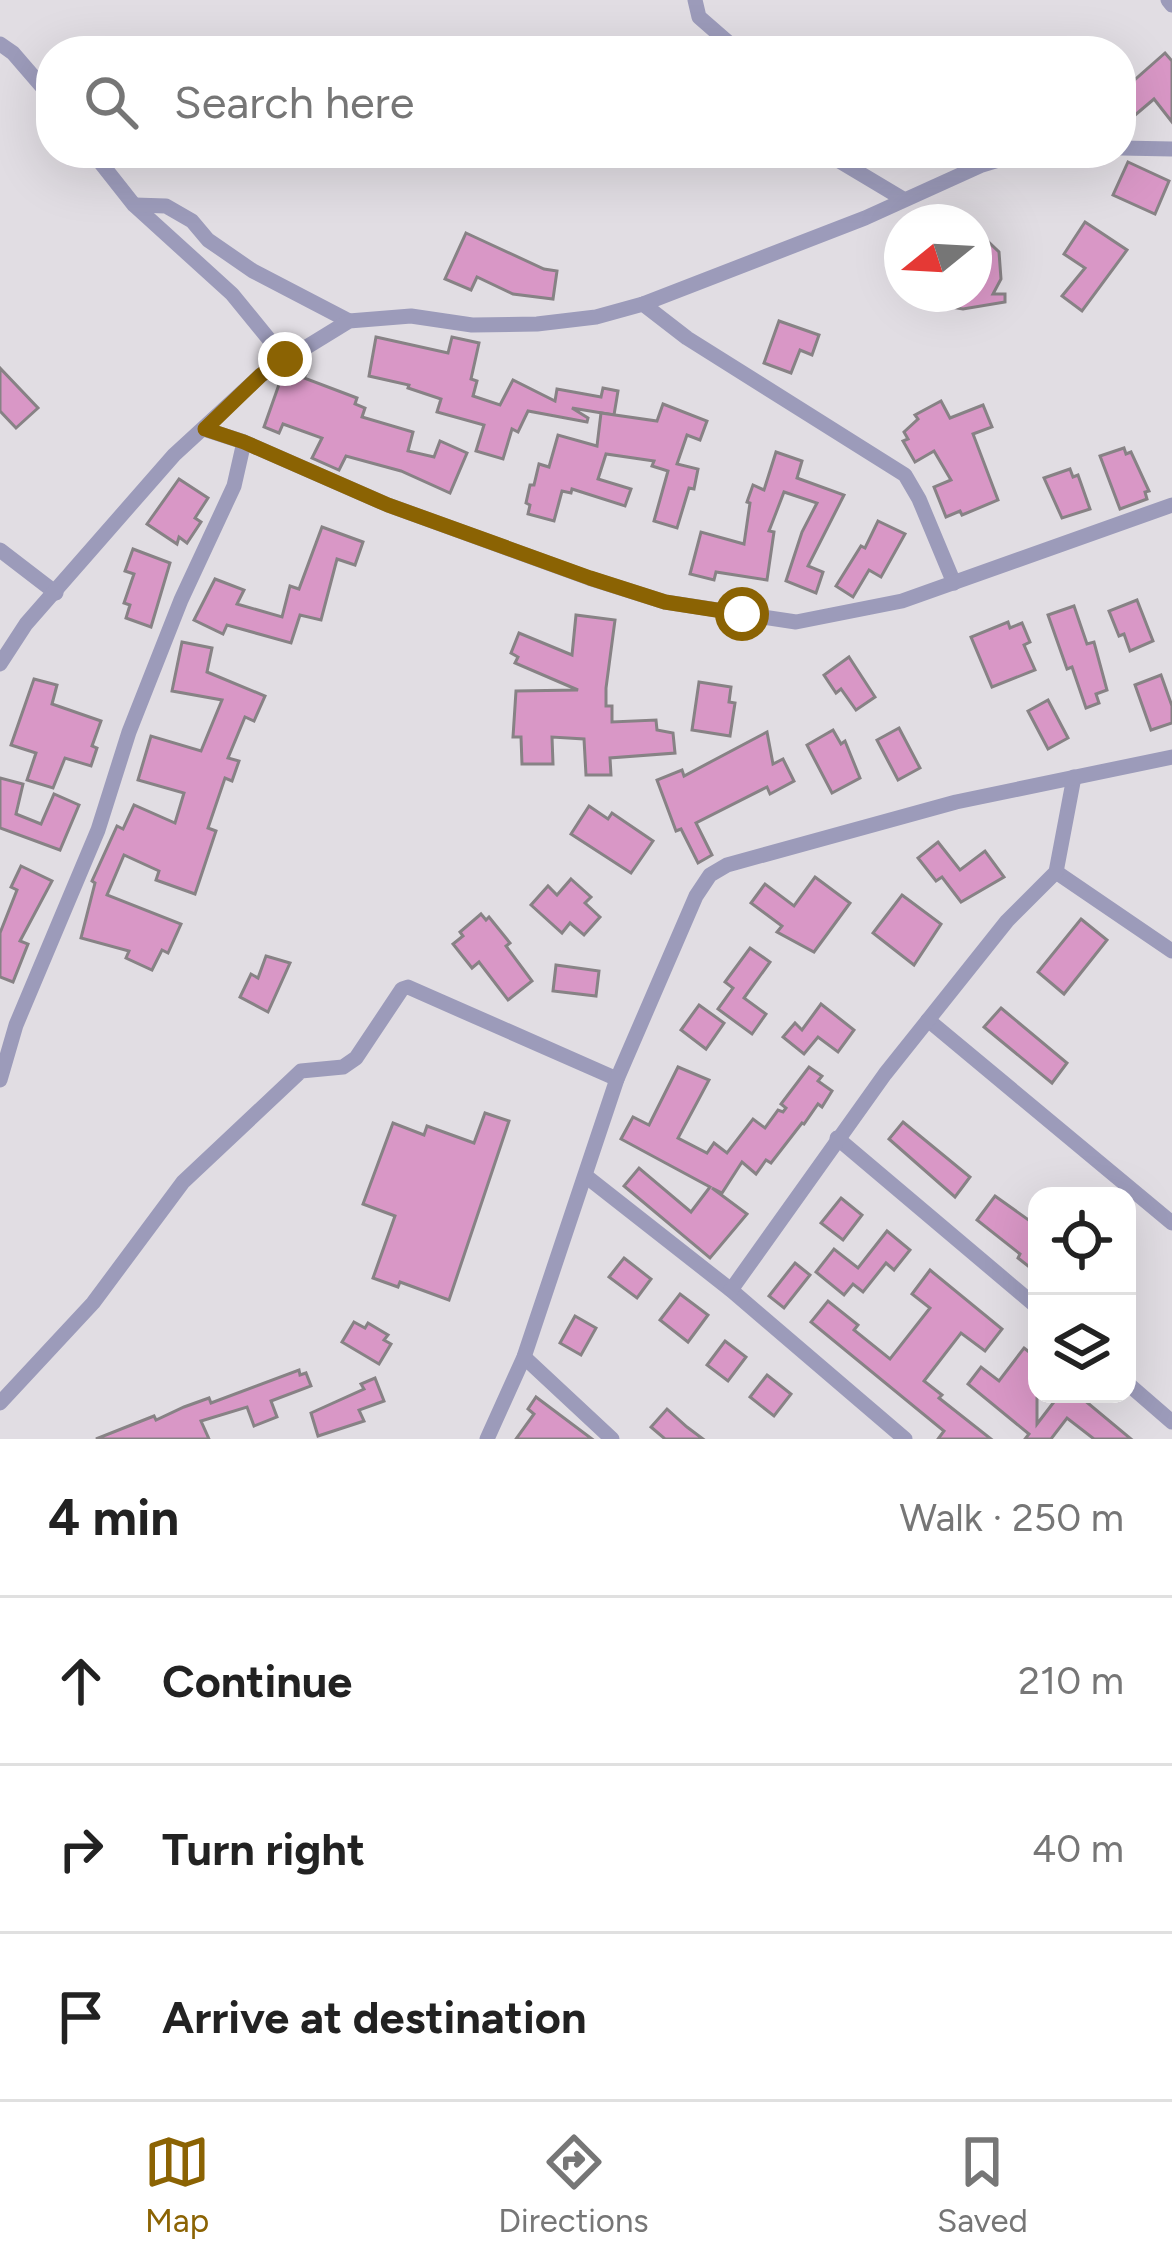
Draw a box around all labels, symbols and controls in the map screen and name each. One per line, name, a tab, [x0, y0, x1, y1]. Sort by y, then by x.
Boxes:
search box	[36, 36, 1136, 168]
icon: search	[78, 69, 144, 135]
text: Search here	[174, 75, 414, 129]
north arrow	[884, 204, 992, 312]
route end	[258, 332, 312, 386]
route start	[715, 587, 769, 641]
map controls	[1028, 1187, 1136, 1403]
button: locate	[1028, 1187, 1136, 1295]
button: layers	[1028, 1295, 1136, 1403]
text: 4 min	[48, 1487, 179, 1548]
text: Walk · 250 m	[900, 1494, 1124, 1541]
icon: ahead	[48, 1648, 114, 1714]
text: Continue	[162, 1654, 352, 1708]
text: 210 m	[1018, 1657, 1124, 1704]
icon: right	[48, 1816, 114, 1882]
text: Turn right	[162, 1822, 365, 1876]
text: 40 m	[1032, 1825, 1124, 1872]
icon: arrive	[48, 1984, 114, 2050]
text: Arrive at destination	[162, 1990, 586, 2044]
tab: Map	[144, 2129, 210, 2240]
tab: Directions	[498, 2129, 649, 2240]
tab: Saved	[937, 2129, 1028, 2240]

